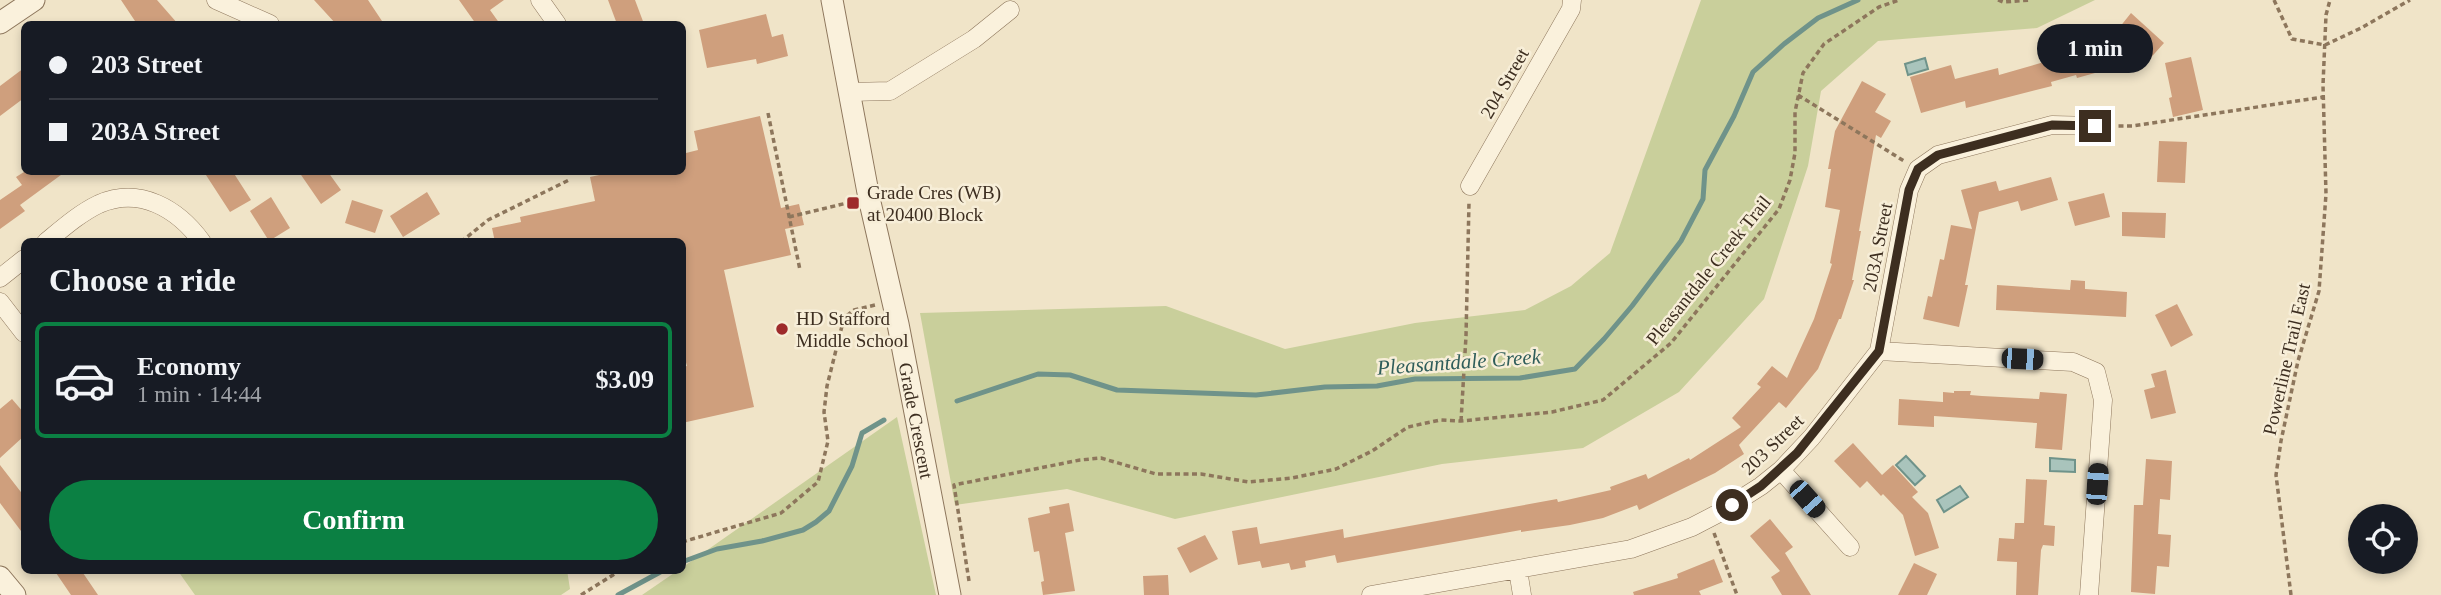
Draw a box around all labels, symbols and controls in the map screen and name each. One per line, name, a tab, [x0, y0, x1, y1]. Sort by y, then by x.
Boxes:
callout: 1 min	[2037, 24, 2153, 74]
text: 1 min	[2067, 36, 2123, 61]
street label: 204 Street	[1476, 44, 1533, 122]
text: 203 Street	[91, 50, 202, 79]
route end	[2079, 110, 2111, 142]
text: 203A Street	[91, 117, 220, 146]
place label: Grade Cres (WB) at 20400 Block	[867, 182, 1001, 225]
street label: Pleasantdale Creek Trail	[1642, 192, 1775, 349]
marker: Grade Cres (WB) at 20400 Block	[845, 195, 861, 211]
street label: 203A Street	[1859, 200, 1897, 293]
text: Choose a ride	[49, 262, 236, 298]
street label: Powerline Trail East	[2259, 280, 2314, 437]
place label: HD Stafford Middle School	[796, 308, 908, 351]
marker: HD Stafford Middle School	[774, 321, 790, 337]
water label: Pleasantdale Creek	[1375, 344, 1542, 380]
car	[2001, 347, 2044, 371]
icon: car	[53, 349, 116, 412]
text: Economy	[137, 352, 241, 381]
street label: Grade Crescent	[895, 361, 938, 481]
text: $3.09	[596, 365, 654, 394]
text: 1 min · 14:44	[137, 382, 262, 407]
street label: 203 Street	[1737, 409, 1808, 479]
car	[2086, 462, 2109, 506]
car	[1786, 476, 1829, 522]
button: Confirm	[49, 480, 658, 560]
route start	[1716, 489, 1748, 521]
map controls	[2348, 504, 2418, 574]
button: locate	[2348, 504, 2418, 574]

